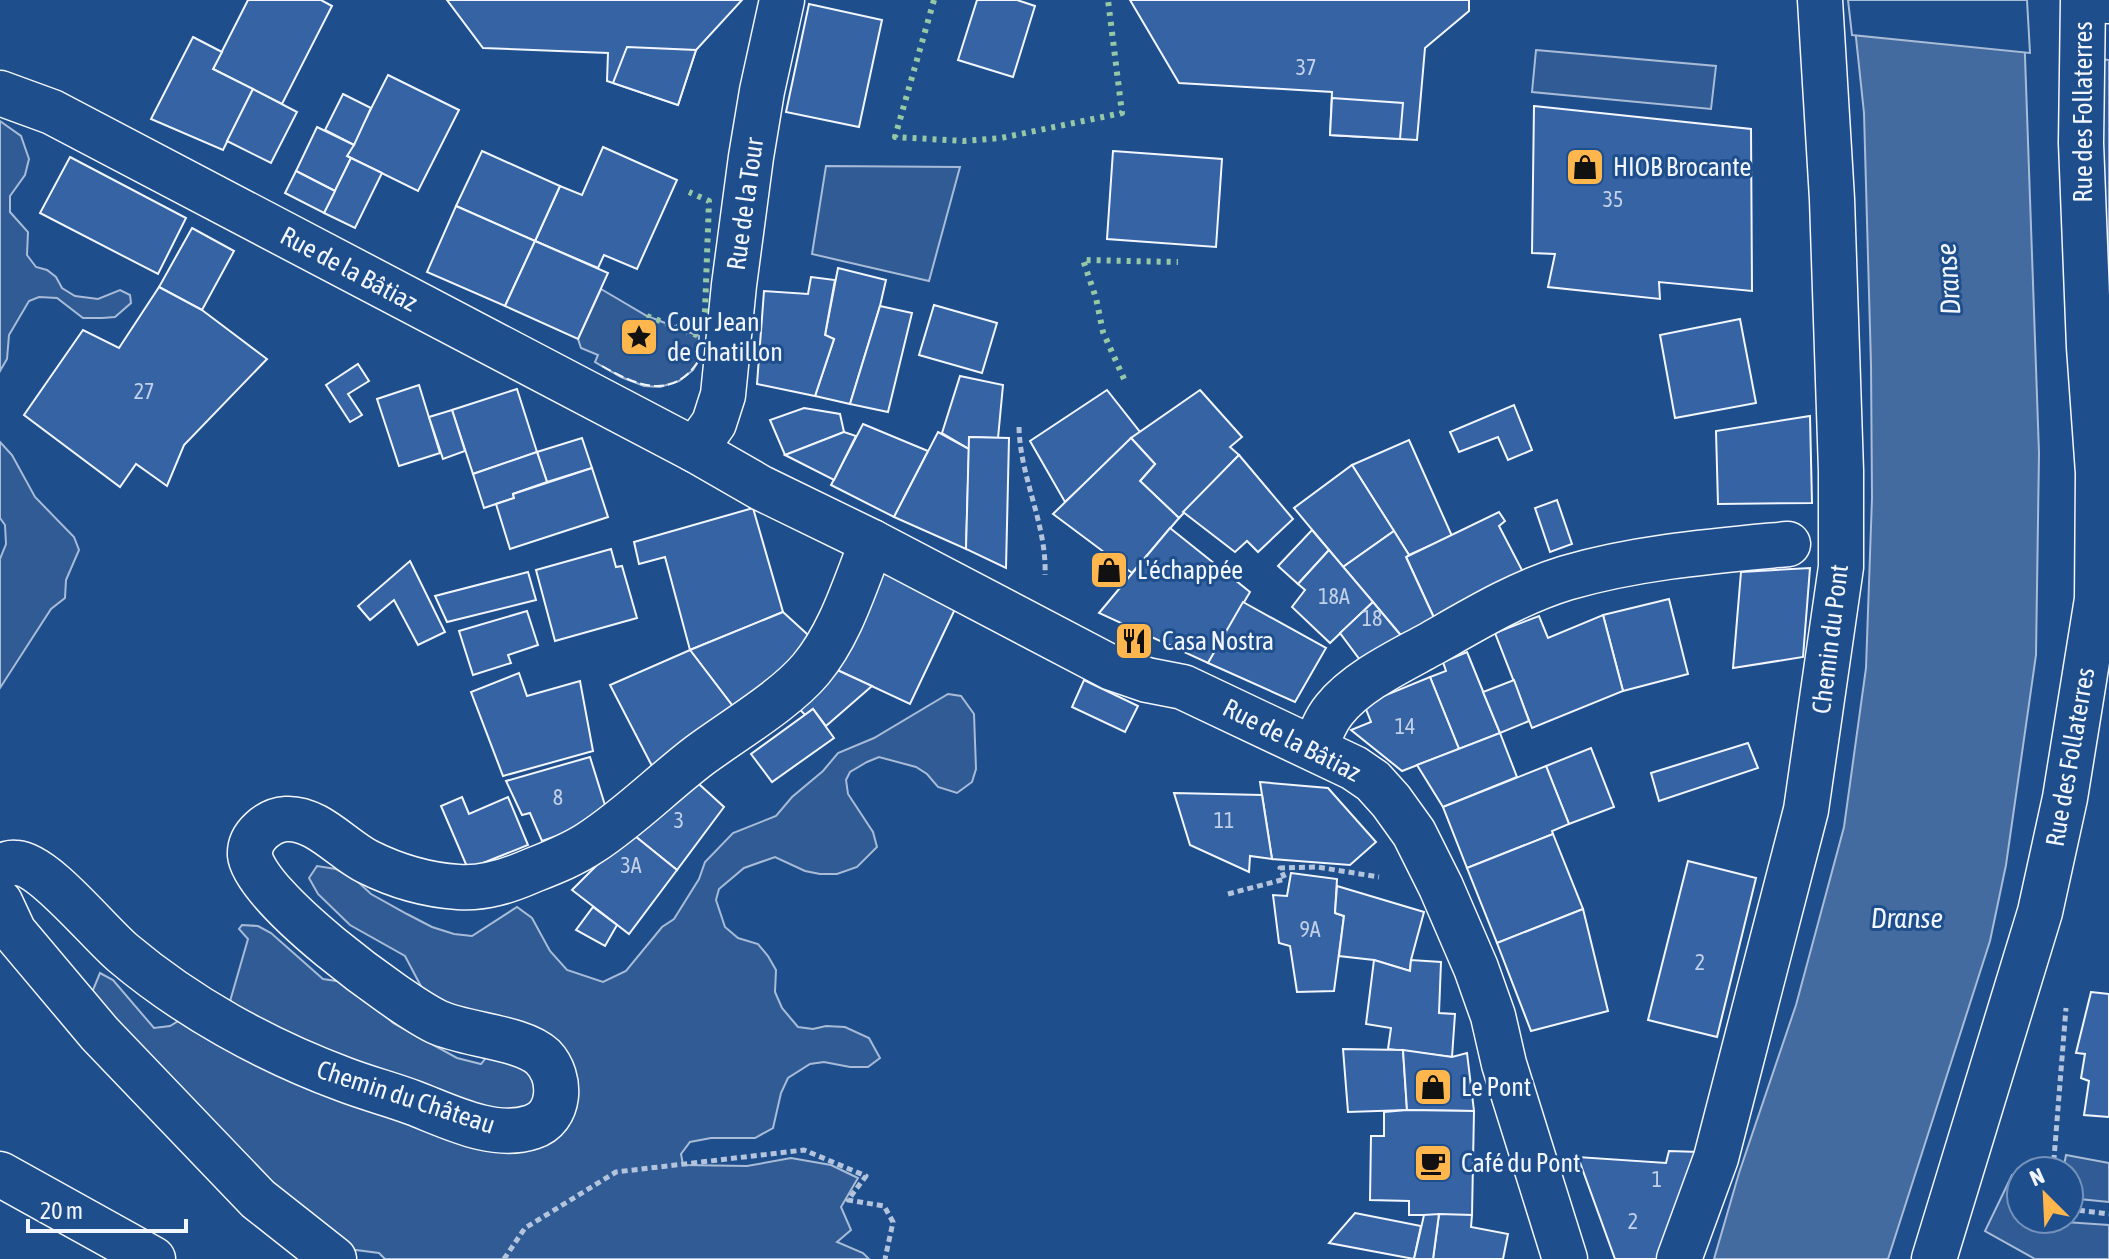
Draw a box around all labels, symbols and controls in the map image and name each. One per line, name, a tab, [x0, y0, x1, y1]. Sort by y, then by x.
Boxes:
street label: Rue des Follaterres	[2068, 21, 2098, 203]
house number: 37	[1296, 54, 1316, 80]
street label: Rue de la Tour	[721, 136, 769, 272]
shop icon: HIOB Brocante	[1564, 146, 1606, 188]
place label: HIOB Brocante	[1613, 152, 1751, 182]
house number: 35	[1603, 186, 1623, 212]
street label: Rue de la Bâtiaz	[276, 220, 422, 318]
water label: Dranse	[1930, 242, 1966, 316]
place label: Cour Jean de Chatillon	[667, 307, 783, 367]
place icon: Cour Jean de Chatillon	[618, 316, 660, 358]
house number: 27	[134, 378, 154, 404]
shop icon: L'échappée	[1088, 549, 1130, 591]
place label: L'échappée	[1137, 555, 1243, 585]
street label: Chemin du Pont	[1806, 563, 1854, 715]
house number: 18A	[1318, 583, 1350, 609]
house number: 18	[1362, 605, 1382, 631]
restaurant icon: Casa Nostra	[1113, 620, 1155, 662]
place label: Casa Nostra	[1162, 626, 1274, 656]
street label: Rue des Follaterres	[2039, 665, 2101, 849]
street label: Rue de la Bâtiaz	[1218, 692, 1366, 788]
house number: 14	[1395, 713, 1415, 739]
house number: 8	[553, 784, 563, 810]
house number: 3	[674, 807, 684, 833]
house number: 11	[1214, 807, 1234, 833]
house number: 3A	[620, 852, 642, 878]
water label: Dranse	[1871, 902, 1943, 934]
house number: 9A	[1299, 916, 1321, 942]
house number: 2	[1695, 949, 1705, 975]
street label: Chemin du Château	[313, 1054, 499, 1140]
shop icon: Le Pont	[1412, 1066, 1454, 1108]
place label: Le Pont	[1461, 1072, 1531, 1102]
cafe icon: Café du Pont	[1412, 1142, 1454, 1184]
place label: Café du Pont	[1461, 1148, 1581, 1178]
north arrow	[2005, 1155, 2085, 1235]
text: N	[2026, 1162, 2048, 1191]
house number: 1	[1652, 1166, 1662, 1192]
scale bar	[28, 1183, 186, 1233]
text: 20 m	[40, 1197, 83, 1224]
house number: 2	[1628, 1208, 1638, 1234]

